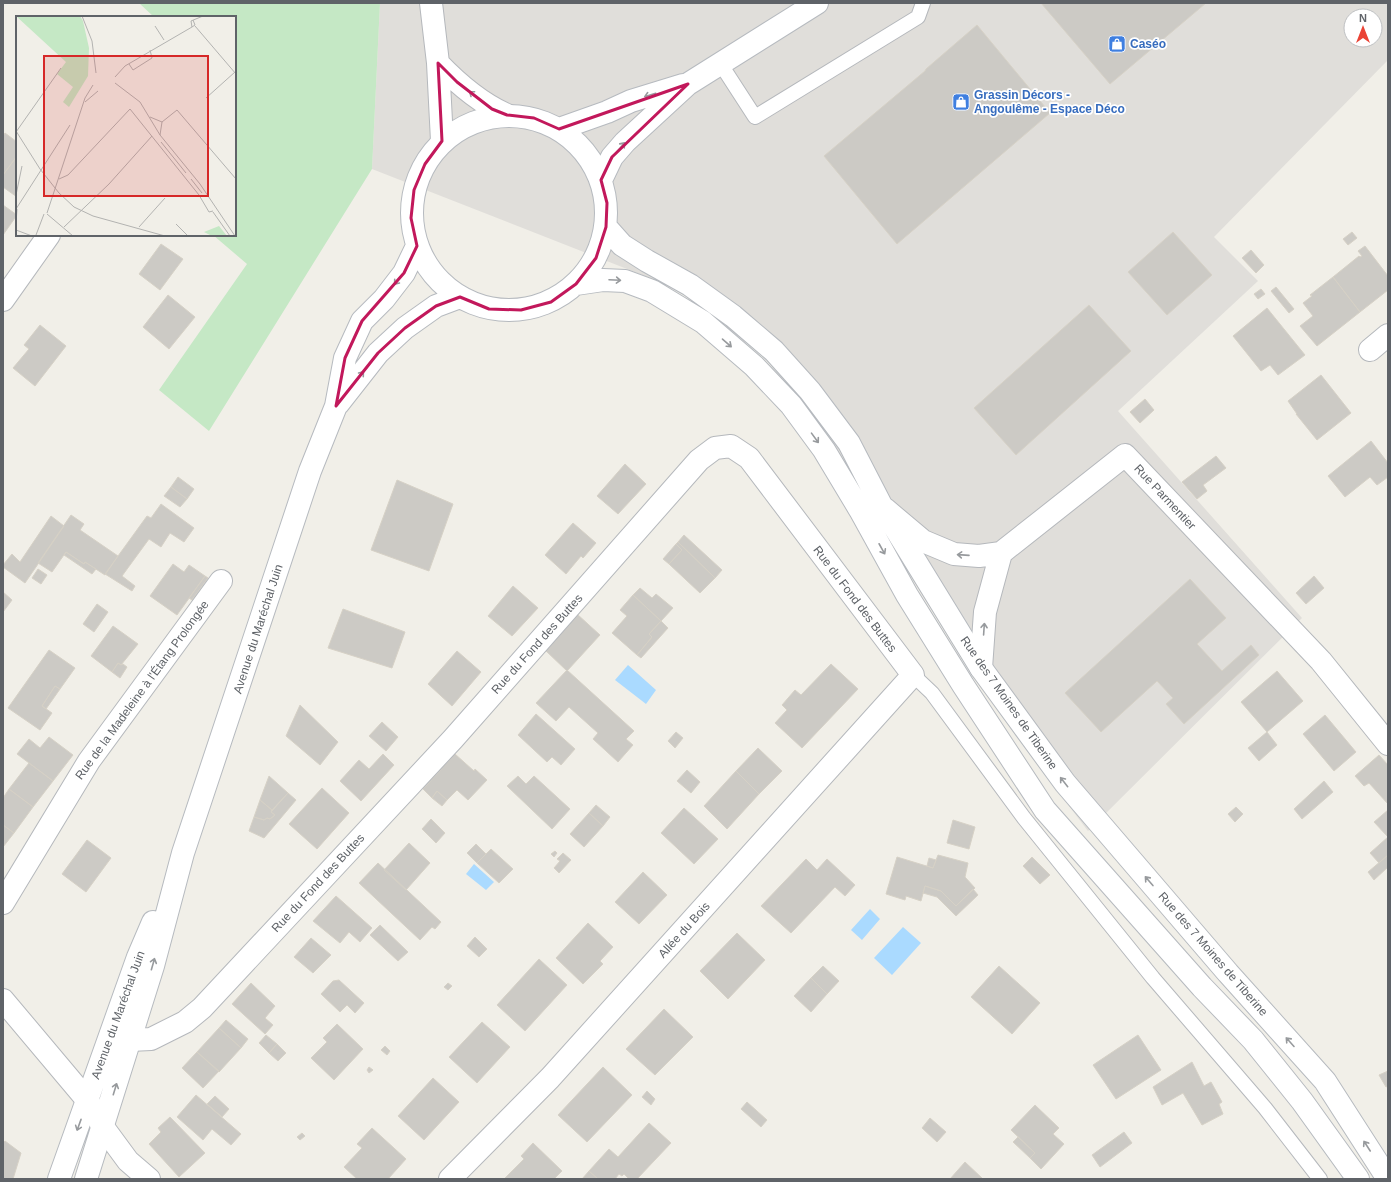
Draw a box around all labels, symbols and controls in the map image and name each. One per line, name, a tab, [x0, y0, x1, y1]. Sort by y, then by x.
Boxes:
north arrow	[1343, 8, 1383, 48]
text: N	[1359, 12, 1367, 24]
inset map	[16, 16, 236, 236]
shop icon: Caséo	[1107, 34, 1127, 54]
place label: Caséo	[1130, 37, 1166, 51]
place label: Grassin Décors - Angoulême - Espace Déco	[974, 88, 1125, 116]
one-way arrow	[468, 91, 479, 99]
one-way arrow	[644, 92, 657, 99]
shop icon: Grassin Décors - Angoulême - Espace Déco	[951, 92, 971, 112]
one-way arrow	[616, 142, 625, 152]
one-way arrow	[394, 275, 403, 286]
one-way arrow	[608, 277, 621, 284]
one-way arrow	[722, 338, 732, 347]
one-way arrow	[356, 370, 365, 381]
one-way arrow	[811, 432, 819, 443]
street label: Rue Parmentier	[1131, 461, 1199, 533]
street label: Rue du Fond des Buttes	[810, 543, 900, 655]
one-way arrow	[878, 543, 886, 555]
one-way arrow	[957, 551, 970, 558]
street label: Avenue du Maréchal Juin	[230, 563, 286, 695]
street label: Rue du Fond des Buttes	[488, 591, 586, 697]
street label: Rue de la Madeleine à l'Étang Prolongée	[72, 597, 212, 782]
one-way arrow	[981, 623, 988, 636]
street label: Rue des 7 Moines de Tiberine	[958, 634, 1061, 773]
one-way arrow	[1060, 777, 1069, 788]
street label: Rue du Fond des Buttes	[269, 831, 367, 935]
one-way arrow	[1144, 876, 1153, 886]
street label: Rue des 7 Moines de Tiberine	[1155, 889, 1271, 1019]
street label: Allée du Bois	[655, 899, 713, 961]
street label: Avenue du Maréchal Juin	[88, 949, 148, 1081]
one-way arrow	[150, 958, 157, 971]
one-way arrow	[1285, 1037, 1295, 1047]
one-way arrow	[112, 1082, 119, 1095]
one-way arrow	[74, 1119, 82, 1131]
one-way arrow	[1363, 1141, 1371, 1152]

